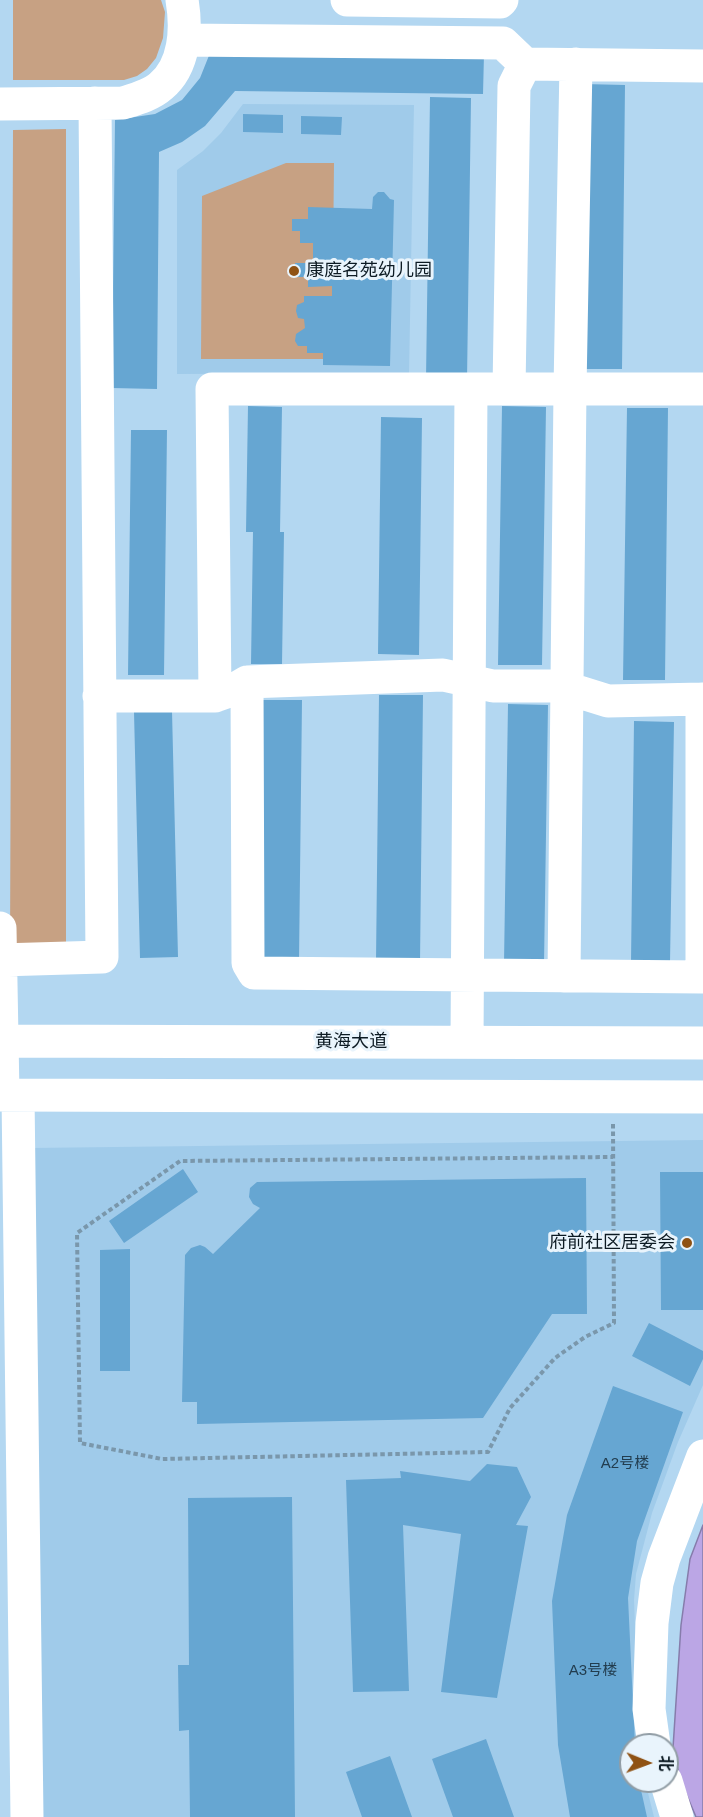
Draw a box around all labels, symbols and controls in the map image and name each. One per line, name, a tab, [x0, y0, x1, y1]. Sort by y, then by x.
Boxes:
place label: 康庭名苑幼儿园	[306, 260, 432, 282]
marker: 康庭名苑幼儿园	[287, 264, 301, 278]
street label: 黄海大道	[315, 1031, 387, 1053]
place label: 府前社区居委会	[549, 1232, 675, 1254]
marker: 府前社区居委会	[680, 1236, 694, 1250]
house number: A2号楼	[601, 1455, 649, 1473]
house number: A3号楼	[569, 1662, 617, 1680]
north arrow	[619, 1733, 679, 1793]
text: 北	[657, 1755, 674, 1771]

